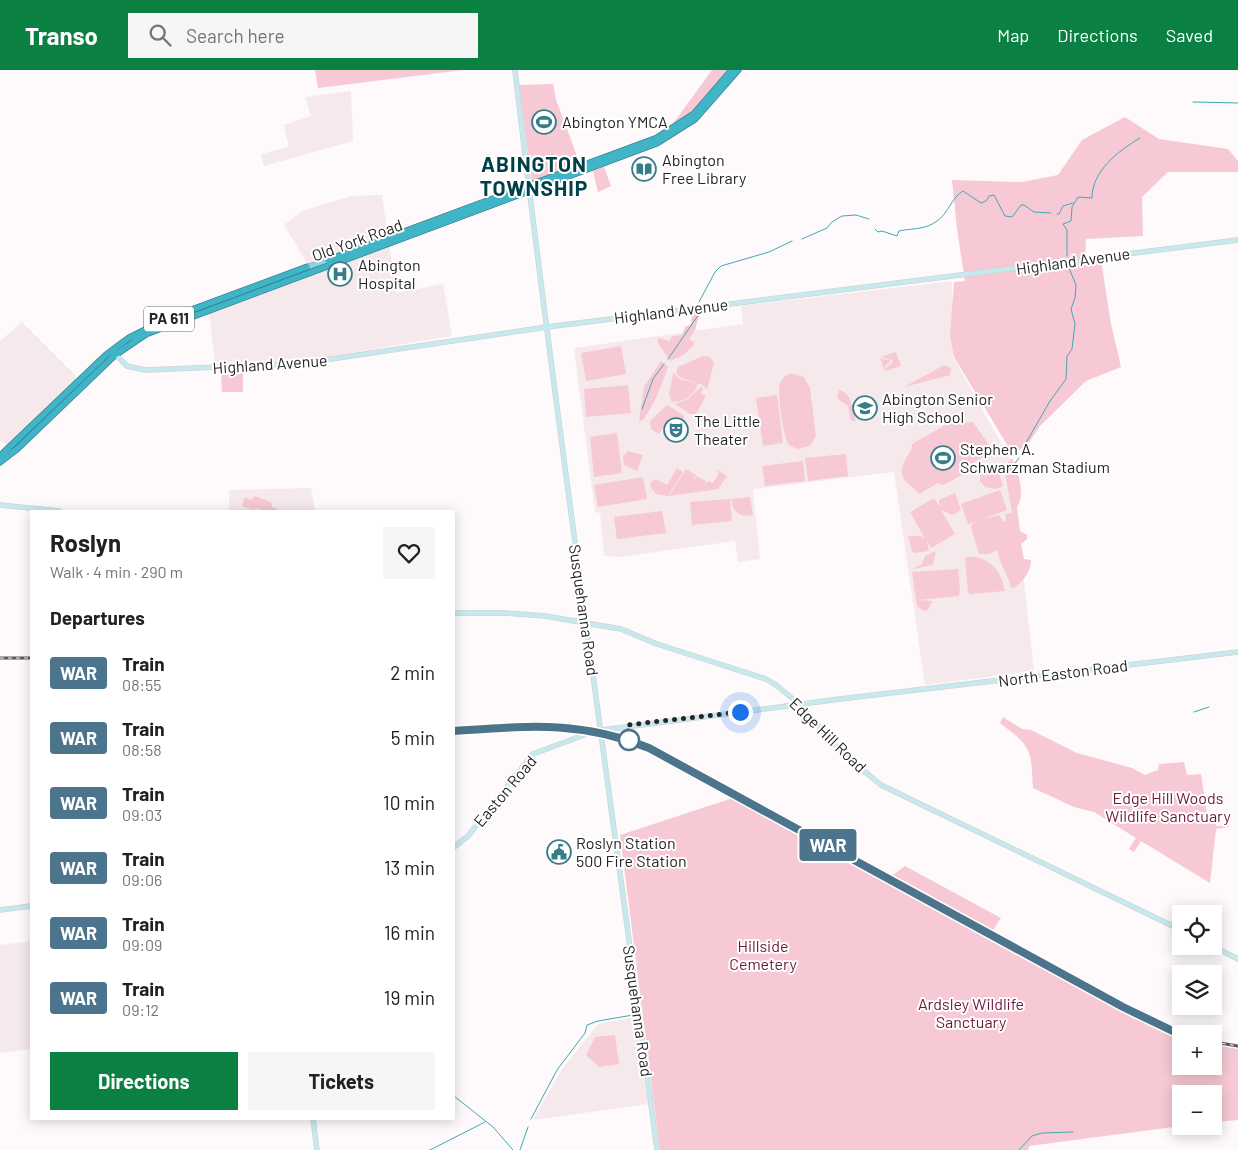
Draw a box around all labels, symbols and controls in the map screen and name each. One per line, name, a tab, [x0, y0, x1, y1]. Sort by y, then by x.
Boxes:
search box	[128, 13, 478, 58]
text: Transo	[25, 21, 98, 50]
icon: search	[146, 21, 174, 49]
text: Search here	[186, 24, 285, 47]
text: Map	[997, 24, 1029, 46]
text: Directions	[1057, 24, 1138, 46]
text: Saved	[1166, 24, 1213, 46]
sports icon: Abington YMCA	[531, 109, 557, 135]
place label: Abington YMCA	[562, 112, 668, 131]
place label: Abington Free Library	[662, 150, 747, 187]
district label: ABINGTON TOWNSHIP	[480, 151, 588, 200]
library icon: Abington Free Library	[631, 156, 657, 182]
street label: Old York Road	[309, 214, 405, 265]
street label: Highland Avenue	[1015, 243, 1131, 278]
place label: Abington Hospital	[358, 255, 421, 292]
hospital icon: Abington Hospital	[327, 261, 353, 287]
street label: Highland Avenue	[613, 294, 729, 327]
road number: PA 611	[144, 306, 194, 332]
street label: Highland Avenue	[212, 350, 328, 377]
place label: Abington Senior High School	[882, 389, 993, 426]
school or university icon: Abington Senior High School	[852, 395, 878, 421]
place label: The Little Theater	[694, 411, 760, 448]
theatre icon: The Little Theater	[663, 417, 689, 443]
place label: Stephen A. Schwarzman Stadium	[960, 439, 1110, 476]
sports icon: Stephen A. Schwarzman Stadium	[930, 445, 956, 471]
button: heart	[383, 527, 435, 579]
text: Roslyn	[50, 528, 121, 557]
street label: Susquehanna Road	[566, 543, 603, 677]
text: Walk · 4 min · 290 m	[50, 562, 183, 581]
text: Departures	[50, 606, 145, 629]
text: Train	[122, 652, 165, 675]
street label: North Easton Road	[997, 655, 1129, 690]
text: 2 min	[390, 661, 435, 684]
text: WAR	[60, 662, 97, 684]
text: 08:55	[122, 675, 161, 694]
street label: Edge Hill Road	[786, 693, 871, 776]
your location	[728, 700, 753, 725]
text: Train	[122, 717, 165, 740]
text: 5 min	[391, 726, 435, 749]
text: WAR	[60, 727, 97, 749]
unlabelled marker	[618, 729, 640, 751]
text: 08:58	[122, 740, 161, 759]
street label: Easton Road	[469, 751, 540, 830]
text: Train	[122, 782, 165, 805]
park label: Edge Hill Woods Wildlife Sanctuary	[1105, 788, 1231, 825]
text: 10 min	[383, 791, 435, 814]
text: WAR	[60, 792, 97, 814]
text: 09:03	[122, 805, 162, 824]
line badge: WAR	[799, 829, 857, 861]
place label: Roslyn Station 500 Fire Station	[576, 833, 687, 870]
text: WAR	[809, 834, 847, 856]
public building icon: Roslyn Station 500 Fire Station	[546, 839, 572, 865]
text: Train	[122, 847, 165, 870]
text: 13 min	[384, 856, 435, 879]
text: WAR	[60, 857, 97, 879]
text: 09:06	[122, 870, 162, 889]
map controls	[1172, 905, 1222, 1135]
button: locate	[1172, 905, 1222, 955]
text: Train	[122, 912, 165, 935]
text: 16 min	[384, 921, 435, 944]
text: WAR	[60, 922, 97, 944]
text: 09:09	[122, 935, 162, 954]
park label: Hillside Cemetery	[729, 936, 797, 973]
street label: Susquehanna Road	[620, 944, 657, 1078]
button: layers	[1172, 965, 1222, 1015]
text: Train	[122, 977, 165, 1000]
text: 19 min	[384, 986, 435, 1009]
text: WAR	[60, 987, 97, 1009]
park label: Ardsley Wildlife Sanctuary	[918, 994, 1024, 1031]
text: 09:12	[122, 1000, 159, 1019]
button: +	[1172, 1025, 1222, 1075]
button: Directions	[50, 1052, 238, 1110]
button: Tickets	[248, 1052, 435, 1110]
button: −	[1172, 1085, 1222, 1135]

